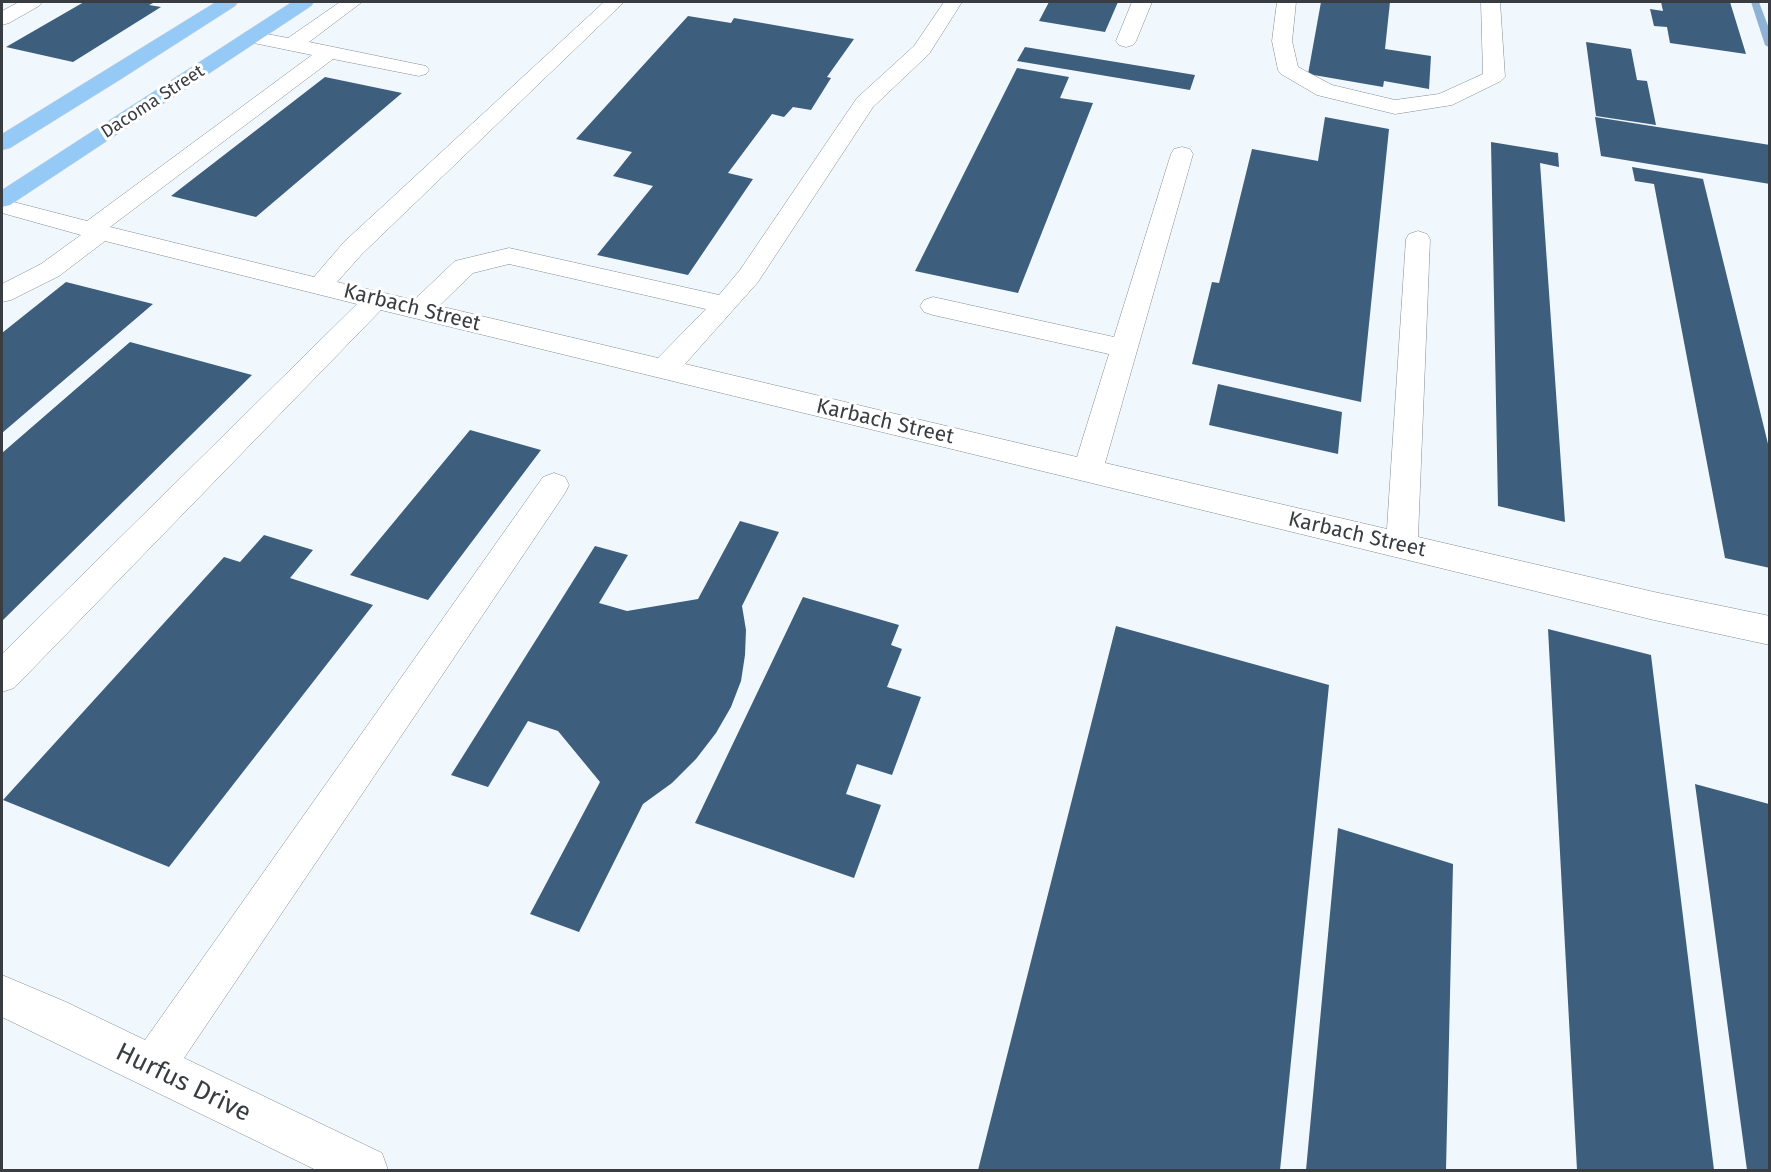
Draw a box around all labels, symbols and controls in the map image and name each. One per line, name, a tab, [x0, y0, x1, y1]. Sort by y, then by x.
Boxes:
street label: Dacoma Street	[97, 61, 209, 143]
street label: Karbach Street	[341, 279, 483, 337]
street label: Karbach Street	[814, 394, 956, 450]
street label: Karbach Street	[1286, 507, 1428, 563]
street label: Hurfus Drive	[110, 1037, 256, 1129]

